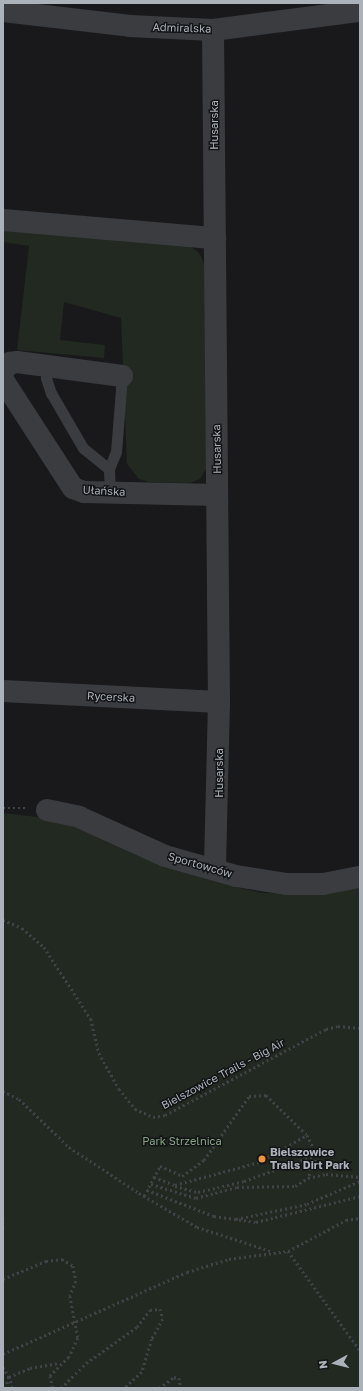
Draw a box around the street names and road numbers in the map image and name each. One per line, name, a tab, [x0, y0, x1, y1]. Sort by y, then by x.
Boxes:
street label: Admiralska	[152, 20, 212, 36]
street label: Husarska	[207, 100, 221, 150]
street label: Husarska	[210, 424, 224, 474]
street label: Ułańska	[82, 483, 126, 499]
street label: Rycerska	[87, 689, 135, 705]
street label: Husarska	[212, 748, 226, 798]
street label: Sportowców	[166, 850, 234, 880]
street label: Bielszowice Trails - Big Air	[159, 1036, 287, 1112]

